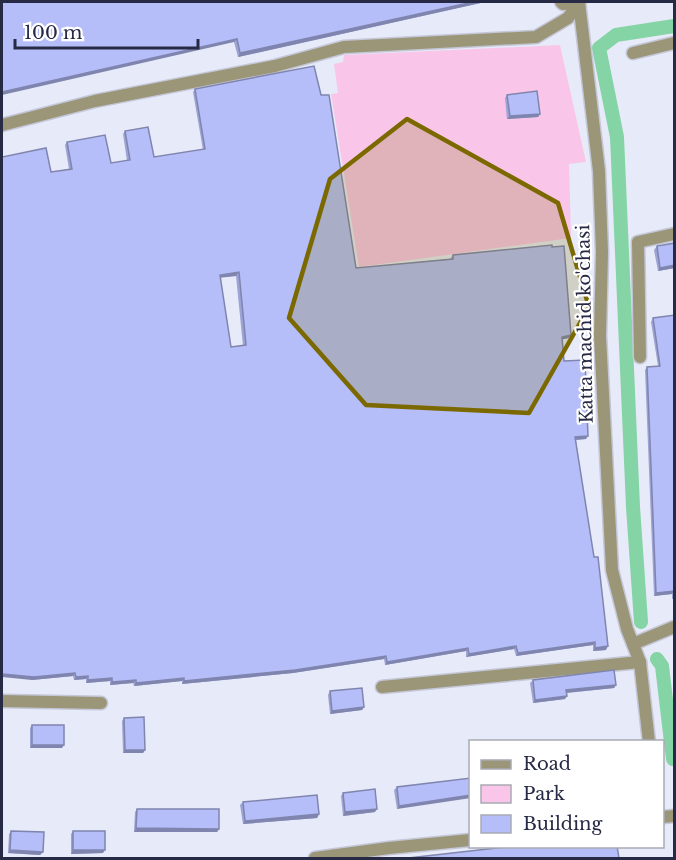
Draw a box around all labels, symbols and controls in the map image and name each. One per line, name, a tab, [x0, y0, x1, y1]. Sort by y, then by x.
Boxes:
scale bar	[15, 12, 198, 50]
text: 100 m	[24, 22, 82, 44]
street label: Katta machid ko'chasi	[572, 224, 598, 424]
legend	[469, 740, 664, 848]
text: Road	[523, 753, 571, 775]
text: Park	[523, 783, 565, 805]
text: Building	[523, 813, 602, 835]

